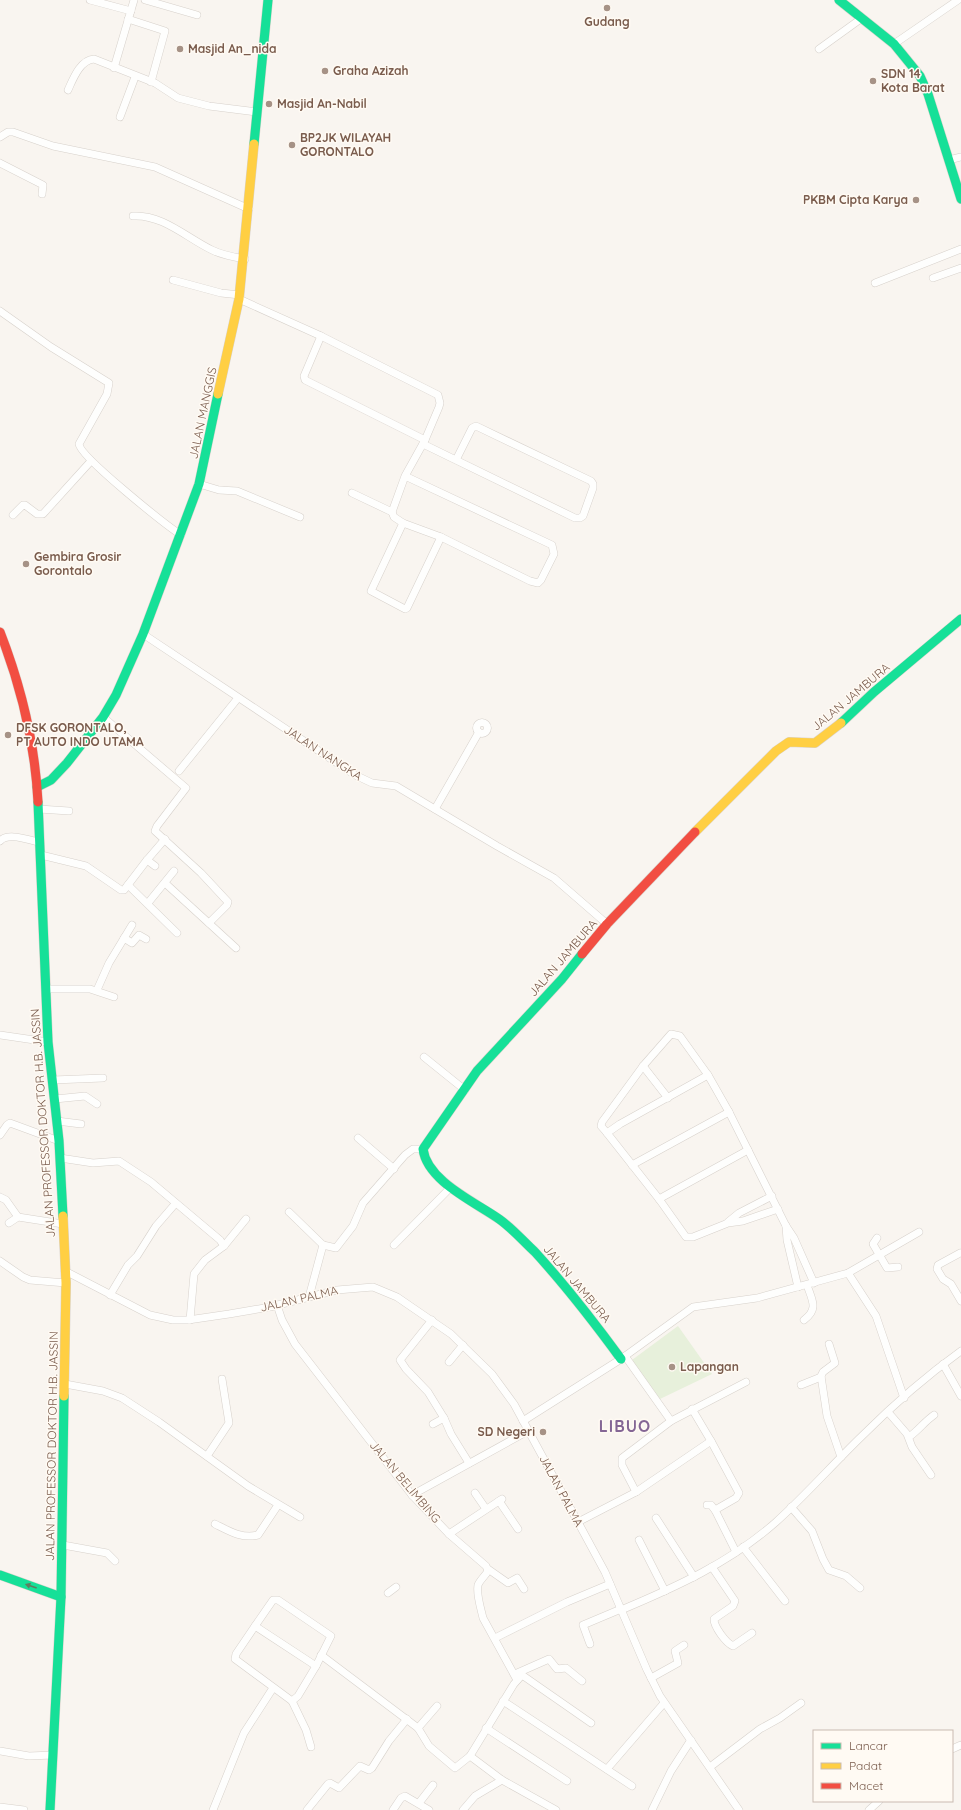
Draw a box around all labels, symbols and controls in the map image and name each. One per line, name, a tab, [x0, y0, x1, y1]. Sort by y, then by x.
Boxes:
marker: Gudang	[602, 3, 612, 13]
place label: Gudang	[584, 14, 630, 29]
place label: Masjid An_nida	[188, 41, 277, 56]
marker: Masjid An_nida	[175, 44, 185, 54]
place label: Graha Azizah	[333, 63, 409, 78]
marker: Graha Azizah	[320, 66, 330, 76]
place label: SDN 14 Kota Barat	[881, 66, 945, 95]
marker: SDN 14 Kota Barat	[868, 76, 878, 86]
place label: Masjid An-Nabil	[277, 96, 367, 111]
marker: Masjid An-Nabil	[264, 99, 274, 109]
place label: BP2JK WILAYAH GORONTALO	[300, 130, 391, 159]
marker: BP2JK WILAYAH GORONTALO	[287, 140, 297, 150]
place label: PKBM Cipta Karya	[803, 192, 908, 207]
marker: PKBM Cipta Karya	[911, 195, 921, 205]
street label: JALAN MANGGIS	[185, 365, 220, 460]
place label: Gembira Grosir Gorontalo	[34, 549, 121, 578]
marker: Gembira Grosir Gorontalo	[21, 559, 31, 569]
street label: JALAN JAMBURA	[809, 659, 893, 734]
place label: DFSK GORONTALO, PT AUTO INDO UTAMA	[16, 720, 144, 749]
street label: JALAN NANGKA	[281, 722, 365, 784]
marker: DFSK GORONTALO, PT AUTO INDO UTAMA	[3, 730, 13, 740]
street label: JALAN JAMBURA	[525, 916, 600, 999]
street label: JALAN PROFESSOR DOKTOR H.B. JASSIN	[27, 1008, 58, 1238]
street label: JALAN JAMBURA	[540, 1242, 615, 1326]
street label: JALAN PALMA	[259, 1282, 339, 1315]
street label: JALAN PROFESSOR DOKTOR H.B. JASSIN	[42, 1331, 61, 1561]
place label: Lapangan	[680, 1359, 739, 1374]
marker: Lapangan	[667, 1362, 677, 1372]
district label: LIBUO	[599, 1416, 651, 1436]
place label: SD Negeri	[478, 1424, 535, 1439]
marker: SD Negeri	[538, 1427, 548, 1437]
street label: JALAN BELIMBING	[367, 1438, 444, 1526]
street label: JALAN PALMA	[536, 1452, 587, 1529]
one-way arrow	[24, 1583, 36, 1589]
legend	[813, 1730, 953, 1802]
text: Lancar	[849, 1738, 888, 1753]
text: Padat	[849, 1758, 882, 1773]
text: Macet	[849, 1778, 883, 1793]

